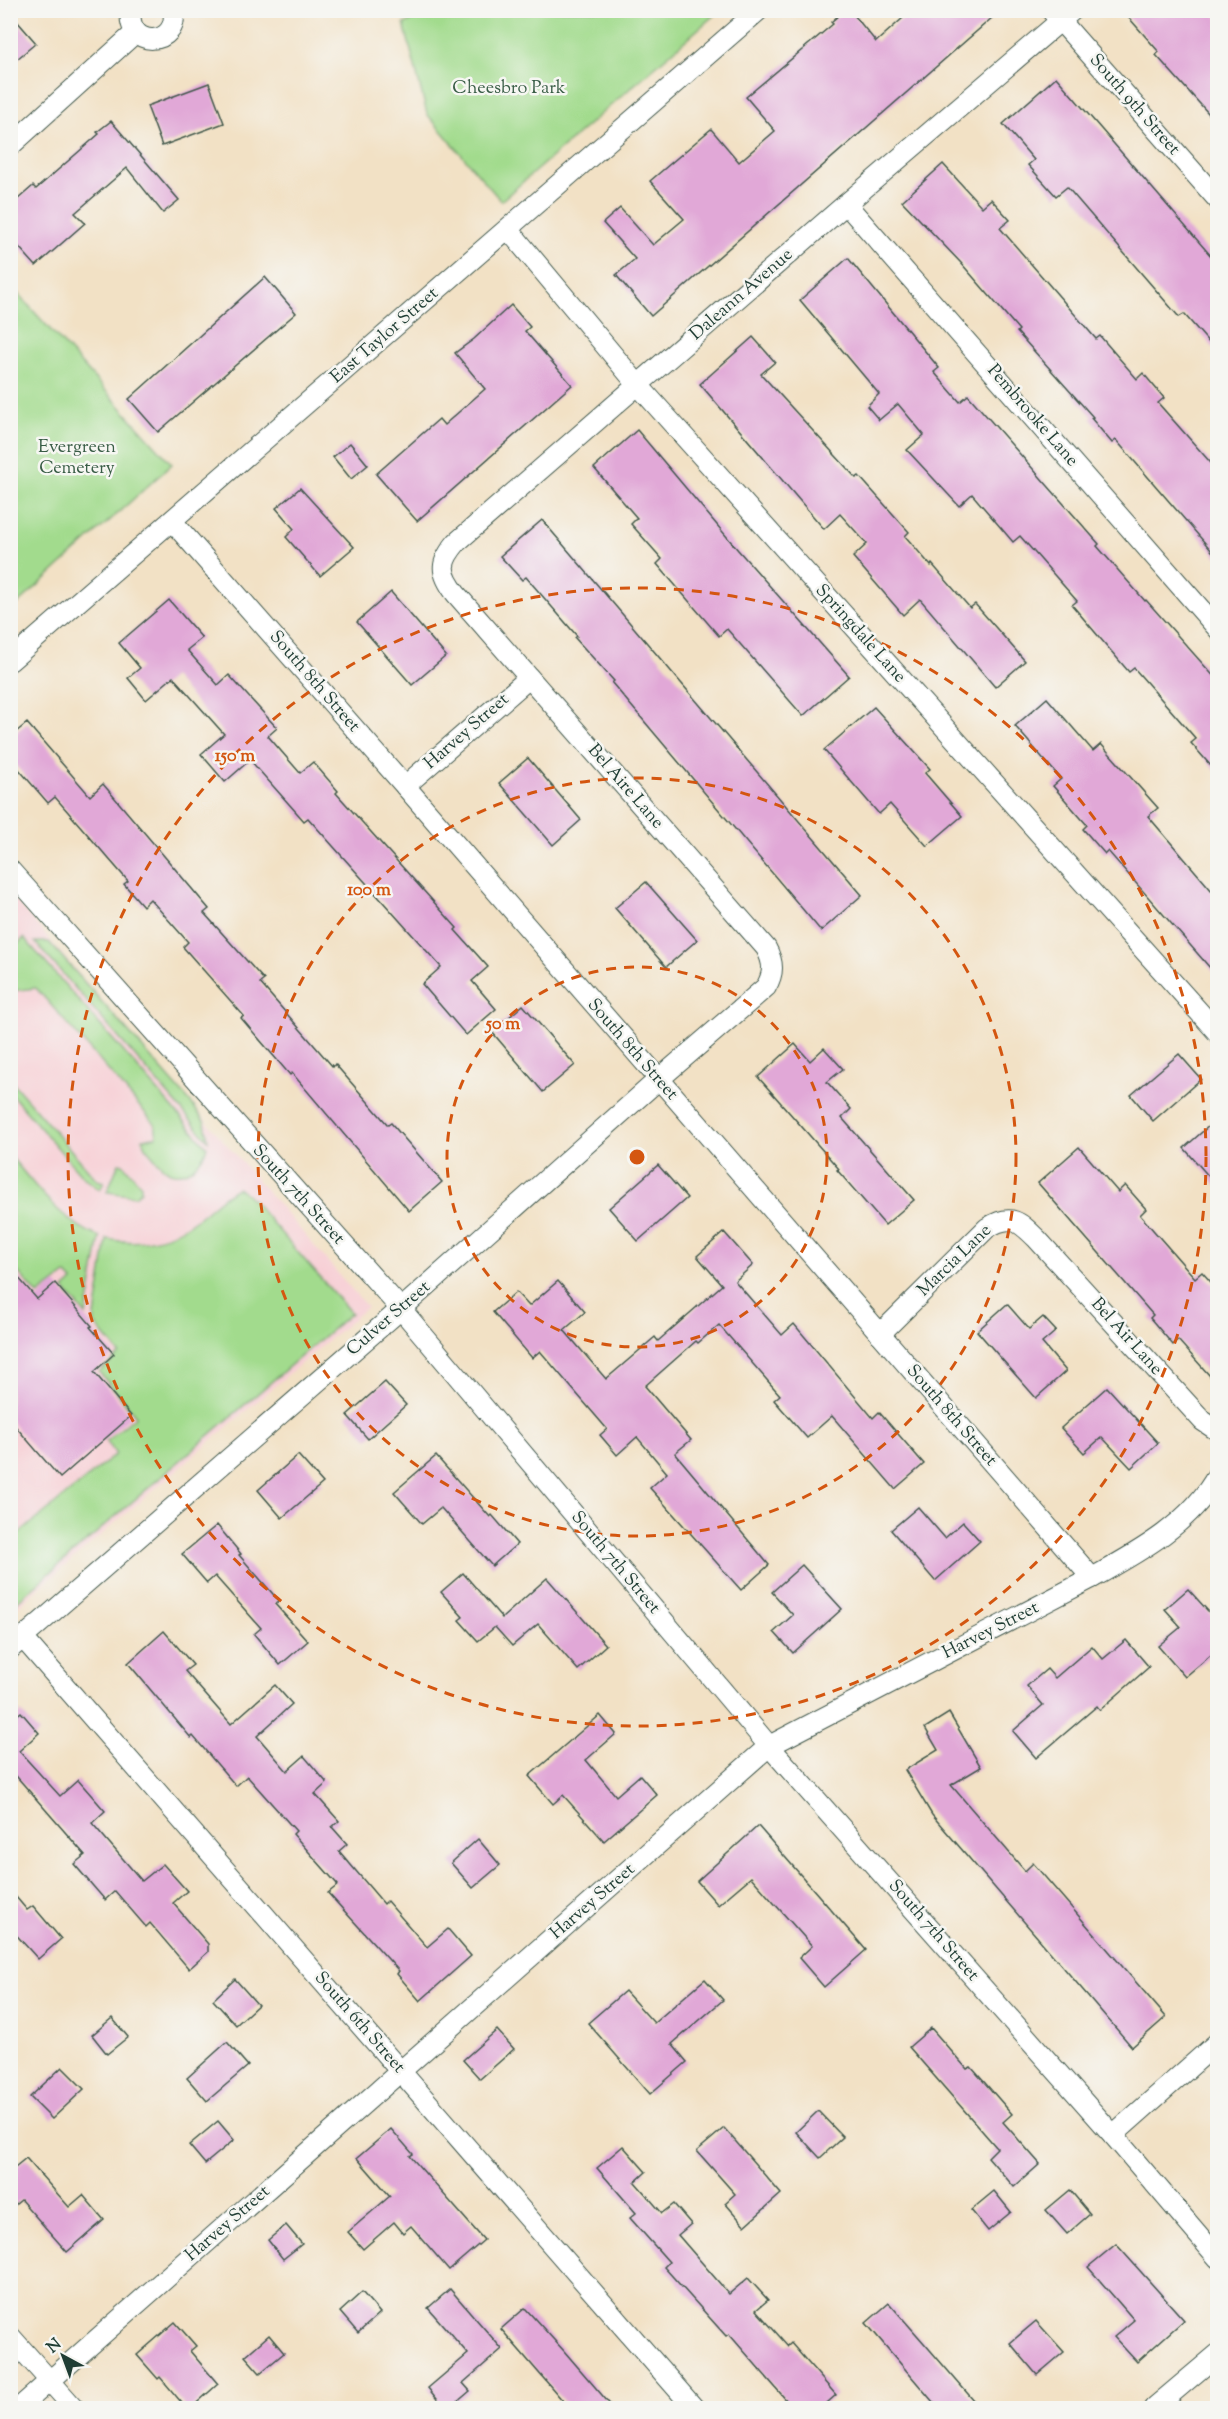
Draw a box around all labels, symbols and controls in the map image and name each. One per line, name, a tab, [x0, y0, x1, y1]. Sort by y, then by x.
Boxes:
street label: South 9th Street	[1082, 48, 1186, 162]
park label: Cheesbro Park	[452, 76, 566, 102]
street label: Daleann Avenue	[685, 243, 799, 347]
street label: East Taylor Street	[325, 282, 445, 390]
street label: Pembrooke Lane	[980, 359, 1084, 473]
park label: Evergreen Cemetery	[38, 435, 116, 482]
street label: Springdale Lane	[808, 579, 912, 689]
street label: South 8th Street	[262, 625, 366, 739]
street label: Harvey Street	[419, 688, 515, 776]
street label: Bel Aire Lane	[581, 739, 669, 835]
text: 150 m	[215, 744, 255, 770]
text: 100 m	[347, 878, 391, 904]
street label: South 8th Street	[580, 993, 684, 1107]
text: 50 m	[484, 1012, 520, 1038]
street label: South 7th Street	[246, 1139, 350, 1251]
centre of rings	[627, 1147, 647, 1167]
street label: Marcia Lane	[912, 1219, 998, 1303]
street label: Culver Street	[341, 1275, 437, 1363]
street label: Bel Air Lane	[1084, 1292, 1168, 1382]
street label: South 8th Street	[899, 1359, 1003, 1473]
street label: South 7th Street	[564, 1506, 666, 1620]
street label: Harvey Street	[938, 1596, 1044, 1666]
street label: Harvey Street	[545, 1858, 641, 1946]
street label: South 7th Street	[881, 1874, 985, 1988]
street label: South 6th Street	[307, 1966, 411, 2080]
street label: Harvey Street	[180, 2180, 276, 2268]
north arrow	[33, 2326, 93, 2386]
text: N	[42, 2334, 67, 2359]

